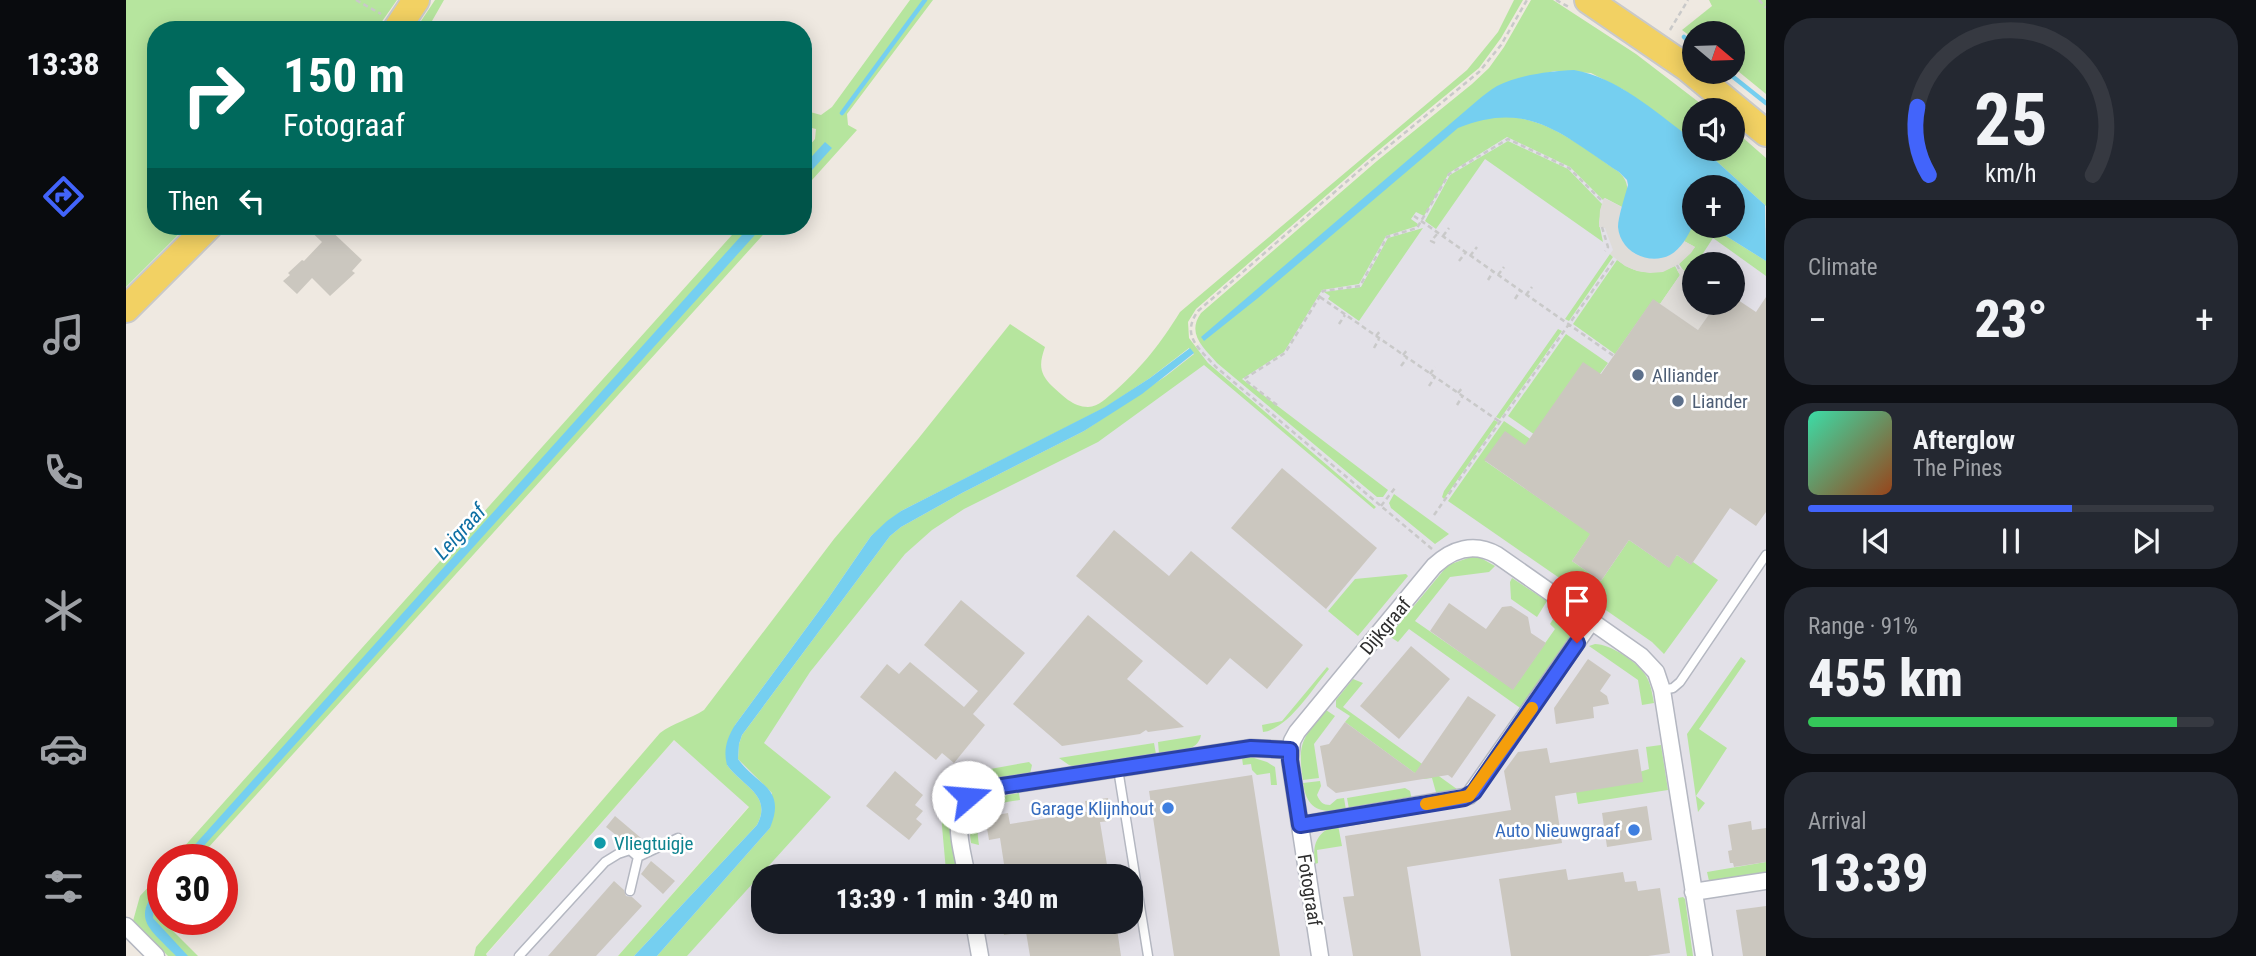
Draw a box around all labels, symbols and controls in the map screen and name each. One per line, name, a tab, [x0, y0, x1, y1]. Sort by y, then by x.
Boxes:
north arrow	[1682, 21, 1745, 84]
map controls	[1682, 21, 1745, 315]
text: 13:38	[26, 45, 100, 83]
text: 150 m	[283, 47, 405, 104]
icon: right	[168, 49, 259, 140]
text: 25	[1974, 77, 2048, 163]
button: sound	[1682, 98, 1745, 161]
text: Fotograaf	[283, 106, 405, 144]
text: km/h	[1985, 159, 2037, 188]
icon: directions	[39, 172, 88, 221]
button: +	[1682, 175, 1745, 238]
icon: left	[233, 182, 271, 220]
text: Then	[168, 186, 219, 216]
button: −	[1682, 252, 1745, 315]
text: Climate	[1808, 254, 1878, 281]
text: 23°	[1974, 289, 2048, 350]
text: −	[1808, 298, 1827, 342]
text: +	[2195, 298, 2214, 342]
icon: music	[39, 310, 88, 359]
place label: Alliander	[1652, 364, 1719, 387]
marker: Alliander	[1630, 367, 1646, 383]
place label: Liander	[1692, 390, 1748, 413]
marker: Liander	[1670, 393, 1686, 409]
text: Afterglow	[1913, 425, 2015, 455]
icon: phone	[39, 448, 88, 497]
text: The Pines	[1913, 455, 2003, 482]
water label: Leigraaf	[429, 498, 492, 564]
icon: previous	[1857, 522, 1895, 560]
icon: pause	[1992, 522, 2030, 560]
icon: next	[2127, 522, 2165, 560]
pin	[1547, 571, 1607, 643]
icon: arrive	[1558, 582, 1596, 620]
icon: climate	[39, 586, 88, 635]
street label: Dijkgraaf	[1355, 593, 1416, 659]
text: Range · 91%	[1808, 613, 1918, 640]
text: 455 km	[1808, 648, 1963, 709]
icon: car	[39, 724, 88, 773]
position arrow	[931, 760, 1005, 834]
place label: Garage Klijnhout	[1030, 797, 1154, 820]
marker: Garage Klijnhout	[1160, 800, 1176, 816]
text: Arrival	[1808, 808, 1867, 835]
place label: Auto Nieuwgraaf	[1495, 819, 1620, 842]
marker: Auto Nieuwgraaf	[1626, 822, 1642, 838]
place label: Vliegtuigje	[614, 832, 693, 855]
marker: Vliegtuigje	[592, 835, 608, 851]
text: 13:39	[1808, 843, 1928, 904]
speed limit sign: 30	[147, 844, 238, 935]
street label: Fotograaf	[1292, 852, 1327, 928]
icon: filters	[39, 862, 88, 911]
text: 13:39 · 1 min · 340 m	[836, 884, 1058, 914]

